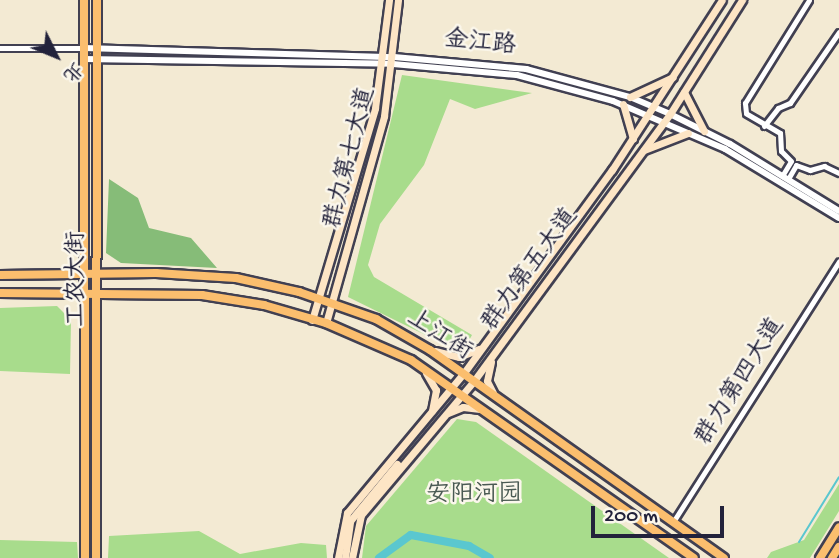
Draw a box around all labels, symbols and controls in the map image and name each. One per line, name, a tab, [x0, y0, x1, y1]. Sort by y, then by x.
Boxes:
north arrow	[21, 21, 91, 91]
street label: 金江路	[443, 26, 517, 62]
text: 北	[57, 56, 87, 85]
street label: 群力第七大道	[320, 85, 382, 231]
street label: 群力第五大道	[477, 203, 585, 337]
street label: 工农大街	[64, 231, 92, 327]
street label: 上江街	[401, 304, 477, 368]
street label: 群力第四大道	[691, 313, 791, 451]
park label: 安阳河园	[426, 482, 522, 510]
scale bar	[594, 491, 727, 536]
text: 200 m	[604, 505, 658, 530]

